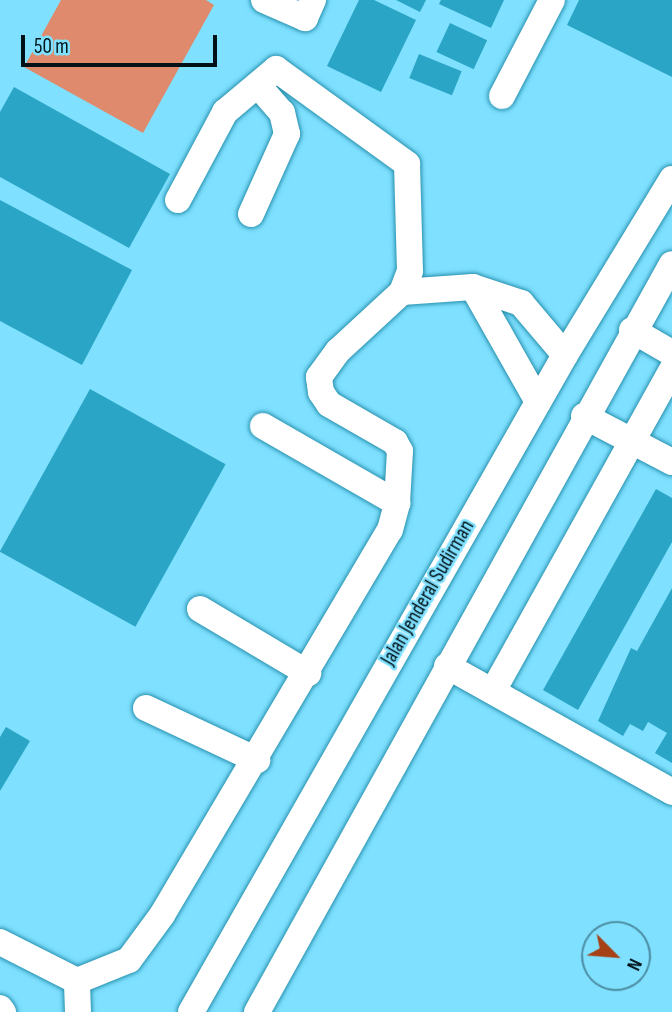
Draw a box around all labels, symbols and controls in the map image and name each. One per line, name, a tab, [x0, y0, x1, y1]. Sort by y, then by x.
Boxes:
scale bar	[24, 21, 220, 65]
text: 50 m	[34, 34, 69, 59]
street label: Jalan Jenderal Sudirman	[376, 516, 480, 670]
north arrow	[581, 921, 651, 991]
text: N	[621, 955, 646, 974]

